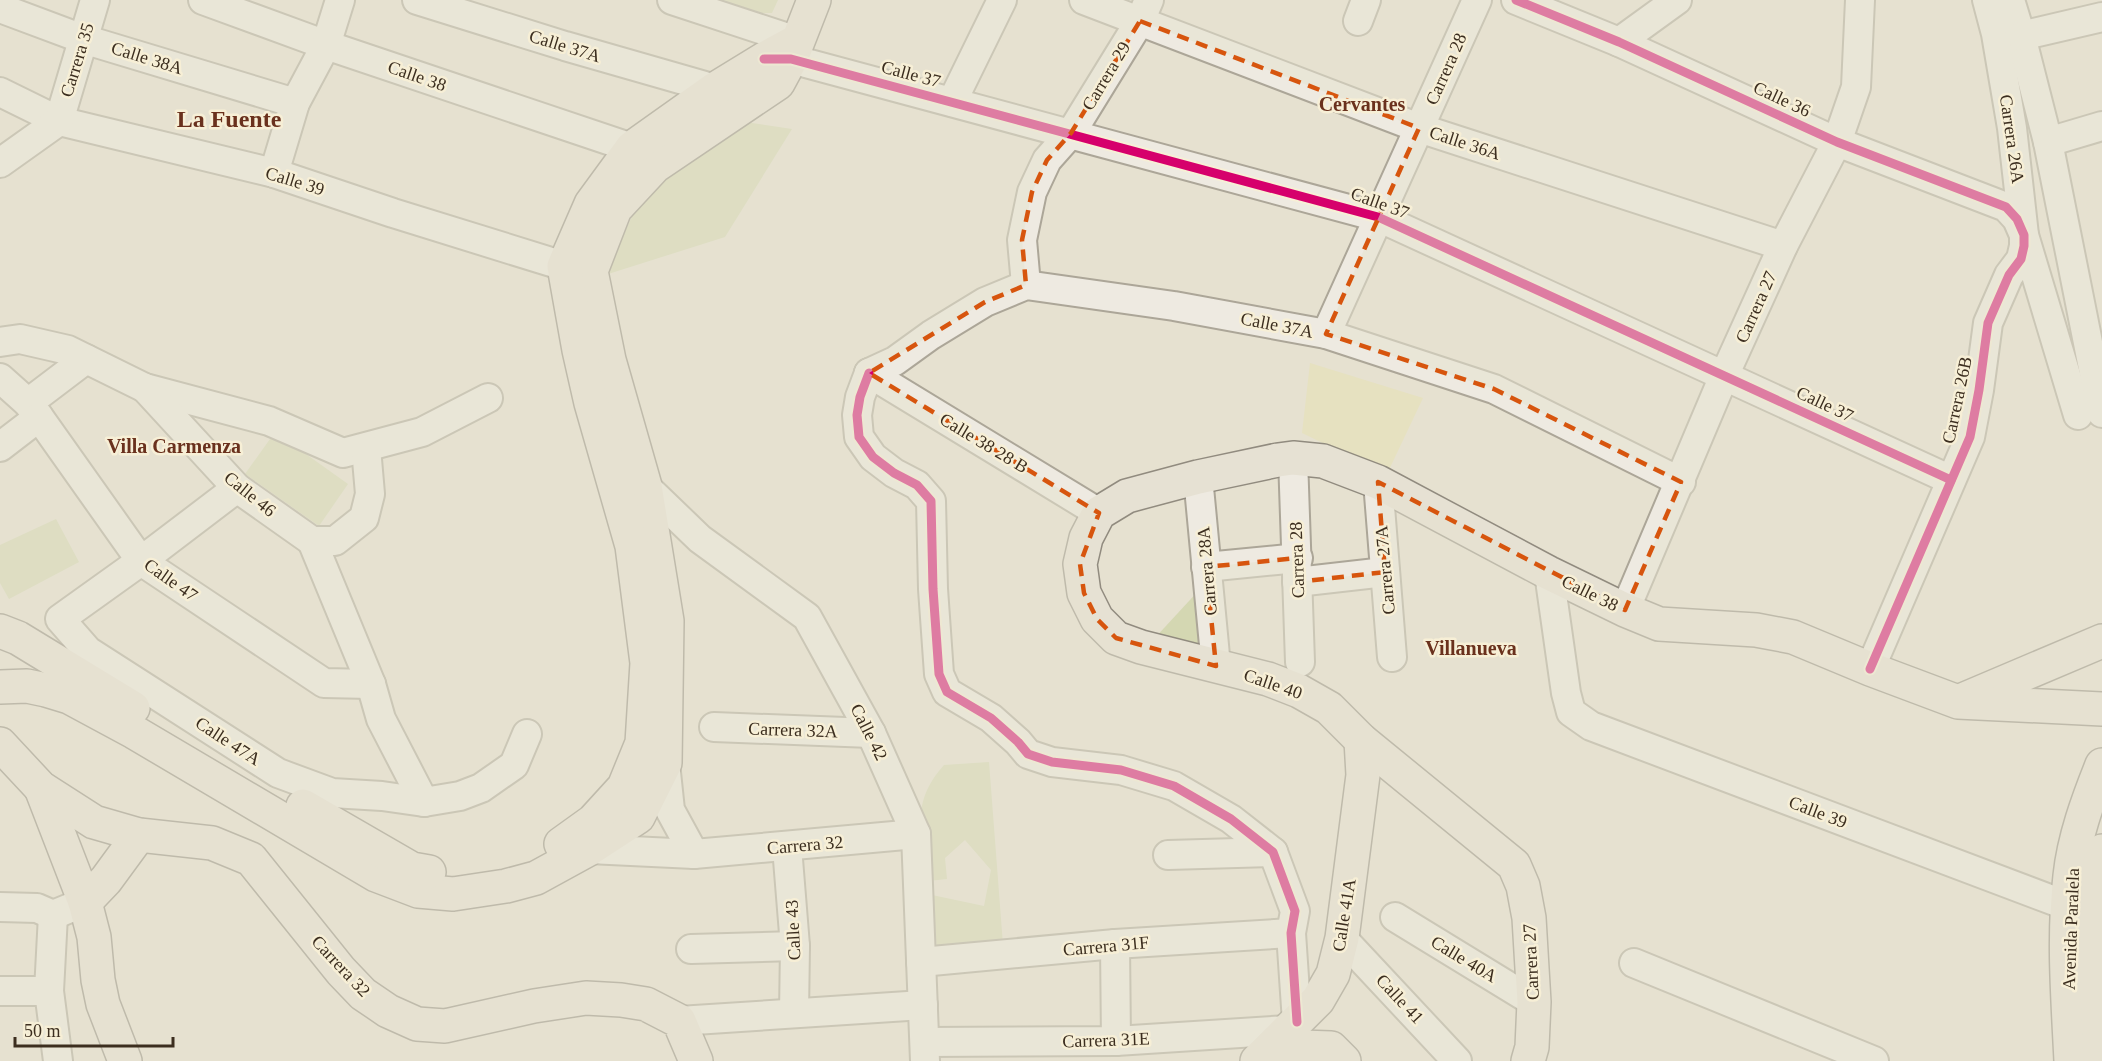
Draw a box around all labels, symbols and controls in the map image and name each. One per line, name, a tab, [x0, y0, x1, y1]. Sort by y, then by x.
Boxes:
street label: Carrera 35	[56, 21, 98, 99]
street label: Calle 37A	[527, 26, 603, 66]
street label: Carrera 28	[1421, 30, 1471, 108]
street label: Calle 38A	[109, 38, 185, 78]
street label: Carrera 29	[1078, 38, 1134, 114]
street label: Calle 38	[385, 57, 449, 95]
street label: Calle 37	[879, 57, 943, 91]
street label: Calle 36	[1750, 77, 1814, 121]
district label: Cervantes	[1319, 93, 1406, 115]
street label: Carrera 26A	[1996, 93, 2028, 185]
district label: La Fuente	[177, 106, 282, 132]
street label: Calle 36A	[1427, 122, 1503, 164]
street label: Calle 39	[263, 163, 327, 199]
street label: Calle 37	[1348, 183, 1412, 223]
street label: Carrera 27	[1731, 268, 1781, 346]
street label: Calle 37A	[1239, 308, 1315, 342]
street label: Carrera 26B	[1938, 355, 1976, 445]
street label: Calle 37	[1793, 382, 1857, 426]
street label: Calle 38 28 B	[936, 409, 1032, 477]
district label: Villa Carmenza	[107, 435, 241, 457]
street label: Calle 46	[220, 467, 280, 521]
street label: Carrera 28	[1286, 521, 1308, 599]
street label: Carrera 27A	[1371, 525, 1399, 615]
street label: Carrera 28A	[1193, 526, 1221, 616]
street label: Calle 47	[140, 554, 202, 606]
street label: Calle 38	[1558, 571, 1622, 615]
district label: Villanueva	[1425, 637, 1517, 659]
street label: Calle 40	[1241, 665, 1305, 703]
street label: Calle 42	[846, 701, 892, 763]
street label: Calle 47A	[192, 713, 264, 769]
street label: Carrera 32A	[748, 718, 838, 742]
street label: Calle 39	[1786, 792, 1850, 832]
street label: Carrera 32	[766, 832, 844, 858]
street label: Avenida Paralela	[2059, 868, 2083, 990]
street label: Calle 41A	[1328, 877, 1360, 953]
street label: Calle 43	[781, 899, 805, 961]
street label: Carrera 27	[1519, 923, 1543, 1001]
street label: Carrera 32	[308, 931, 374, 1001]
street label: Carrera 31F	[1062, 932, 1150, 960]
street label: Calle 40A	[1427, 932, 1501, 986]
street label: Calle 41	[1372, 970, 1428, 1028]
scale bar	[15, 1010, 172, 1048]
text: 50 m	[24, 1021, 61, 1041]
street label: Carrera 31E	[1062, 1028, 1150, 1052]

